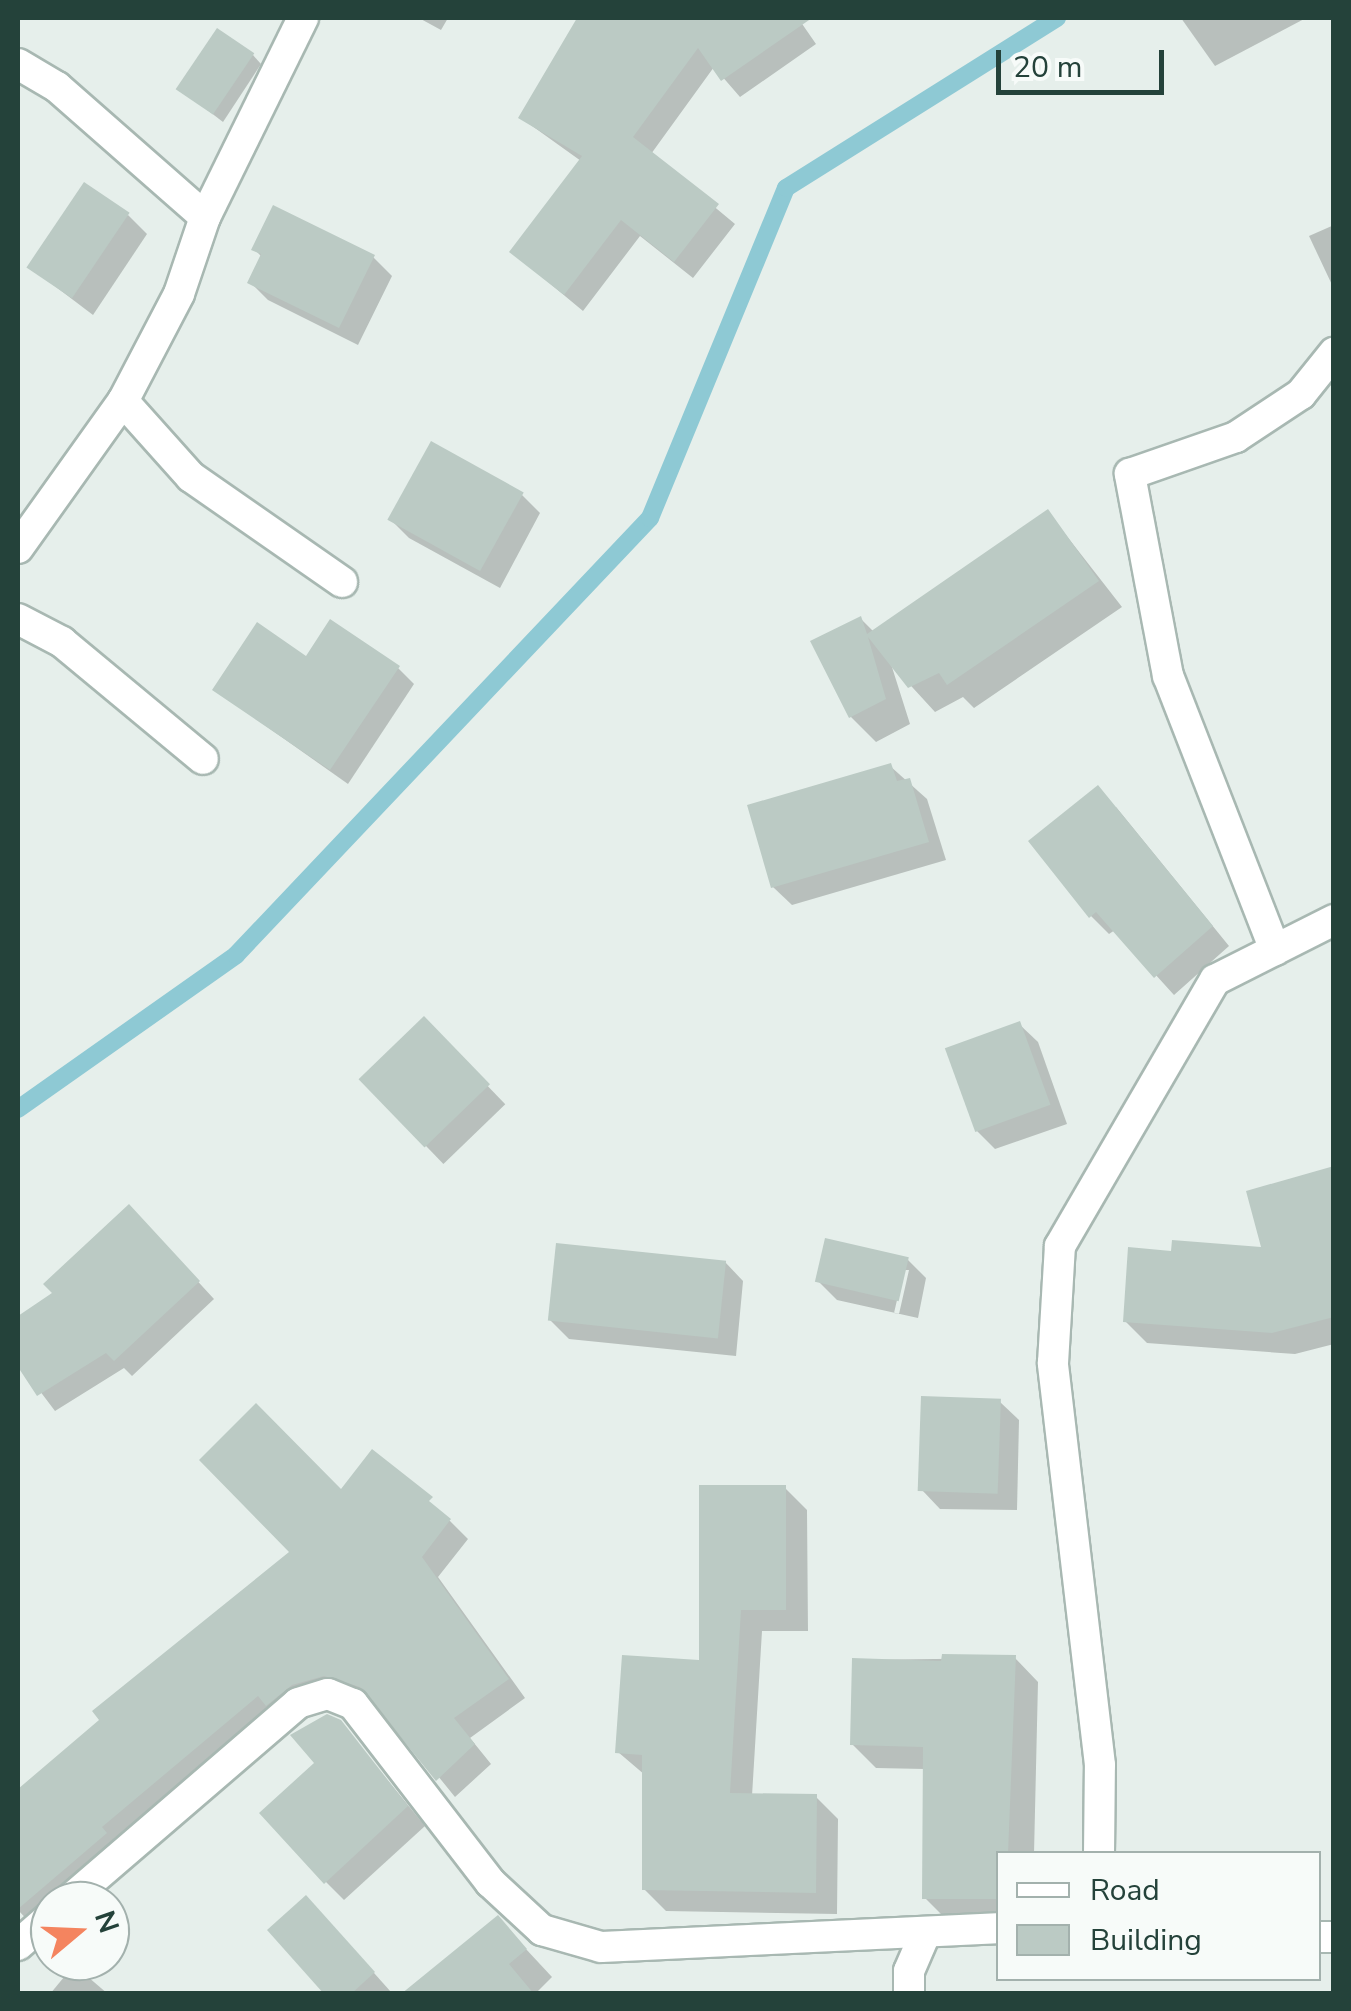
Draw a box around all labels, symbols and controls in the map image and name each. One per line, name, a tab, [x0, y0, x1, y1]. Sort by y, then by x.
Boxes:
scale bar	[1001, 30, 1168, 92]
text: 20 m	[1013, 47, 1082, 88]
legend	[996, 1851, 1321, 1981]
text: Road	[1090, 1870, 1160, 1911]
north arrow	[30, 1881, 130, 1981]
text: N	[85, 1906, 128, 1938]
text: Building	[1090, 1920, 1202, 1961]

